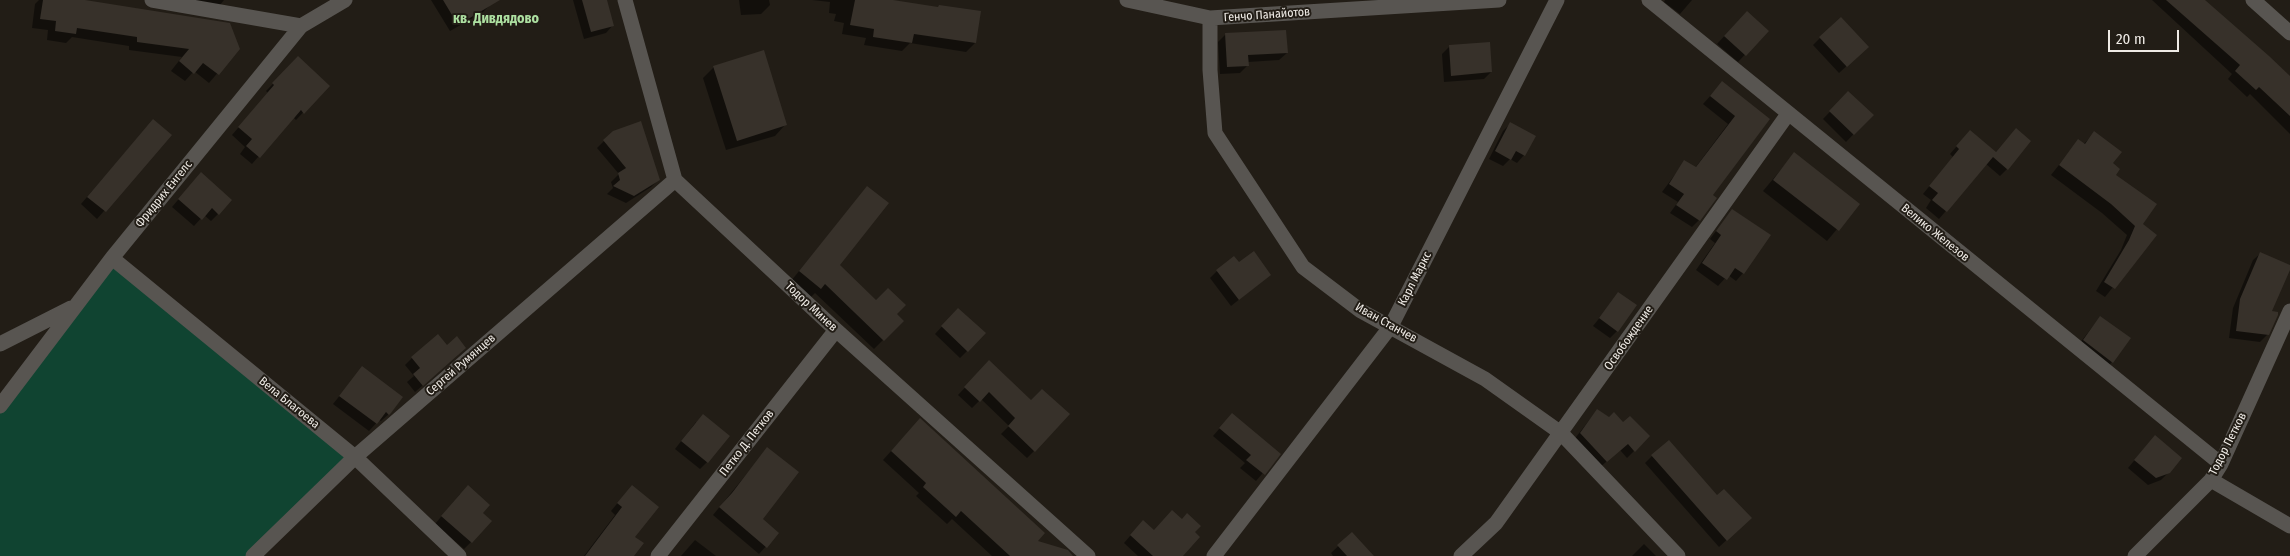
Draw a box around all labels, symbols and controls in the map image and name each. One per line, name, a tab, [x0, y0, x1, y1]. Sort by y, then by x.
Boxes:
street label: Генчо Панайотов	[1223, 5, 1311, 25]
district label: кв. Дивдядово	[453, 11, 539, 27]
scale bar	[2110, 20, 2181, 52]
text: 20 m	[2116, 30, 2146, 48]
street label: Фридрих Енгелс	[133, 158, 195, 230]
street label: Велико Железов	[1898, 201, 1972, 265]
street label: Карл Маркс	[1395, 249, 1435, 309]
street label: Тодор Минев	[782, 279, 840, 335]
street label: Иван Станчев	[1353, 300, 1419, 346]
street label: Освобождение	[1601, 303, 1657, 373]
street label: Сергей Румянцев	[423, 331, 499, 399]
street label: Вела Благоева	[256, 374, 322, 432]
street label: Петко Д. Петков	[717, 407, 777, 479]
street label: Тодор Петков	[2206, 410, 2250, 478]

